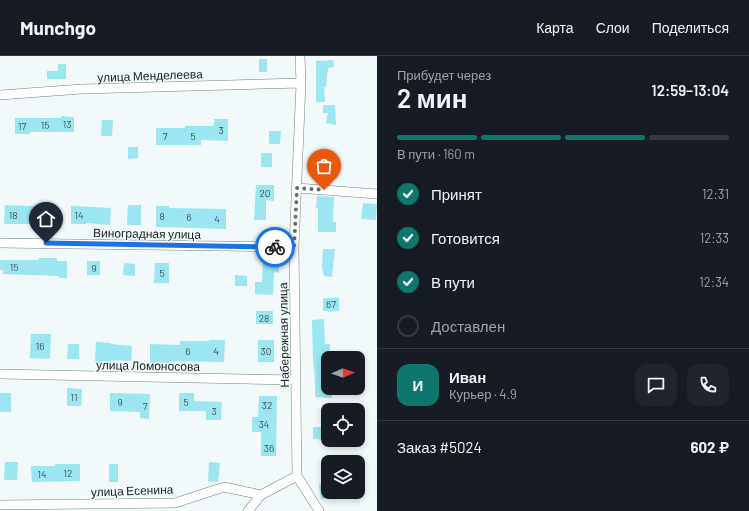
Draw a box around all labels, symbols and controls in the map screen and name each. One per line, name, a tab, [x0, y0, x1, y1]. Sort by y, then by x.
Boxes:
text: Munchgo	[20, 16, 96, 39]
text: Карта	[536, 19, 574, 36]
text: Слои	[596, 19, 630, 36]
text: Поделиться	[652, 19, 729, 36]
street label: улица Менделеева	[97, 66, 203, 85]
text: Прибудет через	[397, 67, 491, 83]
text: 12:59–13:04	[651, 81, 729, 99]
text: 2 мин	[397, 82, 467, 113]
house number: 13	[63, 118, 71, 130]
house number: 15	[41, 119, 49, 131]
house number: 17	[18, 120, 26, 132]
house number: 3	[218, 124, 224, 136]
house number: 7	[163, 130, 168, 142]
house number: 5	[190, 130, 196, 142]
text: В пути · 160 m	[397, 146, 475, 162]
pin	[307, 149, 341, 190]
icon: bag	[313, 155, 335, 177]
icon: check	[397, 183, 419, 205]
text: Принят	[431, 185, 482, 203]
text: 12:31	[702, 186, 729, 202]
house number: 20	[259, 187, 271, 199]
pin	[29, 202, 63, 243]
icon: home	[35, 208, 57, 230]
house number: 18	[9, 209, 17, 221]
house number: 14	[74, 209, 84, 221]
house number: 8	[159, 210, 165, 222]
house number: 6	[186, 211, 192, 223]
house number: 4	[214, 213, 220, 225]
street label: Виноградная улица	[93, 225, 201, 242]
courier	[255, 227, 295, 267]
icon: check	[397, 227, 419, 249]
text: Готовится	[431, 229, 500, 247]
text: 12:33	[700, 230, 729, 246]
icon: bike	[264, 236, 286, 258]
house number: 15	[10, 261, 18, 273]
house number: 9	[91, 262, 97, 274]
house number: 5	[159, 267, 165, 279]
icon: check	[397, 271, 419, 293]
text: В пути	[431, 273, 475, 291]
text: 12:34	[699, 274, 729, 290]
street label: Набережная улица	[275, 282, 292, 388]
house number: 67	[326, 298, 336, 310]
house number: 28	[259, 312, 269, 324]
text: Доставлен	[431, 317, 505, 335]
house number: 16	[36, 340, 44, 352]
house number: 6	[185, 345, 191, 357]
house number: 4	[213, 345, 219, 357]
house number: 30	[261, 345, 271, 357]
north arrow	[321, 351, 365, 395]
map controls	[321, 351, 365, 499]
street label: улица Ломоносова	[96, 357, 200, 374]
button: chat	[635, 364, 677, 406]
button: phone	[687, 364, 729, 406]
text: Иван	[449, 368, 486, 386]
text: И	[413, 376, 423, 394]
text: Курьер · 4.9	[449, 386, 517, 402]
house number: 11	[70, 391, 78, 403]
house number: 9	[117, 396, 123, 408]
house number: 5	[183, 396, 189, 408]
house number: 32	[262, 399, 272, 411]
house number: 7	[143, 400, 148, 412]
button: locate	[321, 403, 365, 447]
house number: 3	[211, 405, 217, 417]
house number: 34	[259, 418, 269, 430]
text: Заказ #5024	[397, 438, 482, 456]
text: 602 ₽	[690, 438, 729, 456]
house number: 36	[264, 442, 274, 454]
button: layers	[321, 455, 365, 499]
house number: 12	[64, 467, 72, 479]
house number: 14	[37, 468, 47, 480]
street label: улица Есенина	[90, 482, 174, 499]

